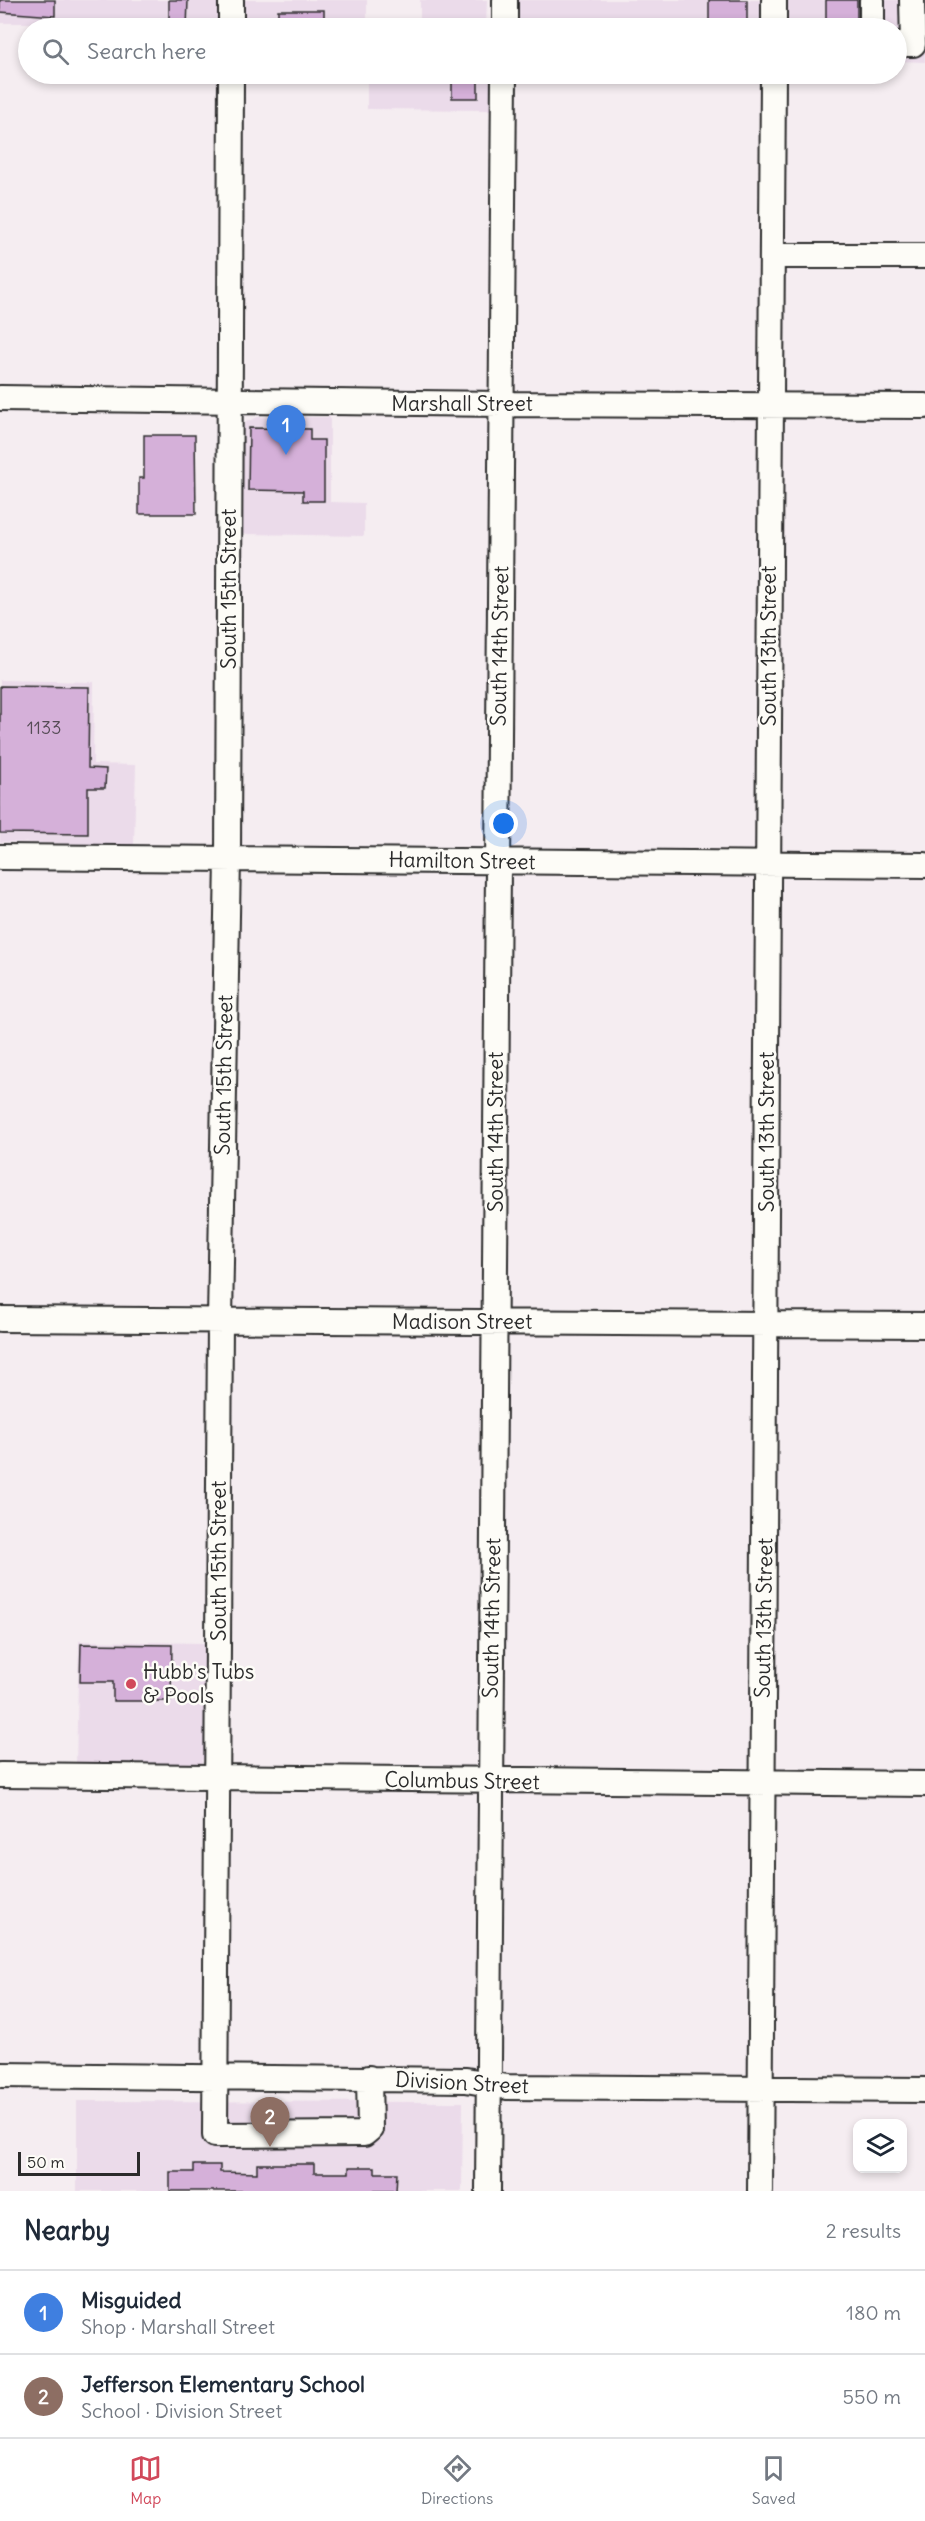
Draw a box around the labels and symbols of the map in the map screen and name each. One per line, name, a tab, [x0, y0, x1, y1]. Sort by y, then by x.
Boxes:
street label: Marshall Street	[391, 390, 533, 417]
pin: 1	[266, 406, 306, 455]
street label: South 15th Street	[215, 509, 242, 669]
street label: South 14th Street	[485, 565, 514, 727]
street label: South 13th Street	[755, 566, 782, 726]
house number: 1133	[27, 716, 61, 739]
your location	[489, 809, 518, 838]
street label: Hamilton Street	[388, 846, 536, 875]
street label: South 15th Street	[209, 994, 238, 1156]
street label: South 14th Street	[482, 1052, 509, 1212]
street label: South 13th Street	[753, 1052, 780, 1212]
street label: Madison Street	[392, 1308, 532, 1335]
street label: South 15th Street	[205, 1481, 232, 1641]
street label: South 14th Street	[477, 1537, 506, 1699]
street label: South 13th Street	[749, 1538, 778, 1698]
place label: Hubb's Tubs & Pools	[143, 1658, 254, 1709]
marker: Hubb's Tubs & Pools	[124, 1677, 138, 1691]
street label: Columbus Street	[384, 1766, 540, 1795]
street label: Division Street	[395, 2066, 530, 2099]
pin: 2	[250, 2098, 290, 2147]
scale bar	[18, 2149, 140, 2176]

